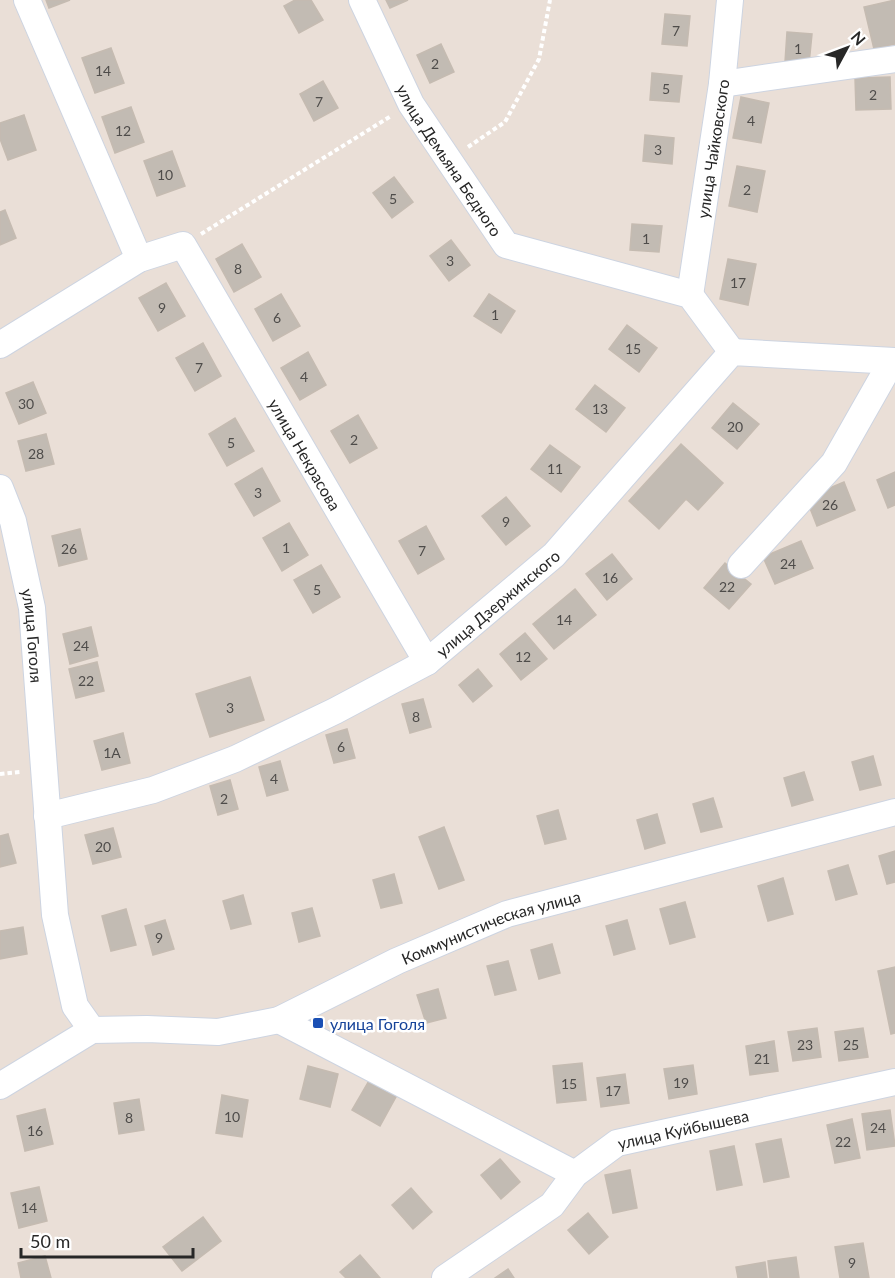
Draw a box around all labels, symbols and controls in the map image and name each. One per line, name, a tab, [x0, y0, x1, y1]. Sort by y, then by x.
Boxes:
north arrow	[817, 18, 877, 78]
house number: 7	[672, 22, 680, 39]
text: N	[847, 27, 870, 49]
house number: 1	[794, 40, 802, 57]
house number: 2	[431, 55, 439, 72]
house number: 14	[95, 62, 111, 79]
street label: улица Чайковского	[692, 78, 732, 219]
house number: 5	[662, 80, 670, 97]
street label: улица Демьяна Бедного	[394, 81, 507, 239]
house number: 2	[869, 86, 877, 103]
house number: 7	[315, 93, 323, 110]
house number: 4	[747, 112, 755, 129]
house number: 12	[115, 122, 131, 139]
house number: 3	[654, 141, 662, 158]
house number: 10	[157, 166, 173, 183]
house number: 2	[743, 181, 751, 198]
house number: 5	[389, 190, 397, 207]
house number: 1	[642, 230, 650, 247]
house number: 3	[446, 252, 454, 269]
house number: 8	[234, 260, 242, 277]
house number: 17	[730, 274, 746, 291]
house number: 9	[158, 299, 166, 316]
house number: 1	[491, 306, 499, 323]
house number: 6	[273, 309, 281, 326]
house number: 15	[625, 340, 641, 357]
house number: 7	[195, 359, 203, 376]
house number: 4	[300, 368, 308, 385]
house number: 30	[18, 395, 34, 412]
street label: улица Некрасова	[265, 395, 345, 513]
house number: 13	[592, 400, 608, 417]
house number: 20	[727, 418, 743, 435]
house number: 2	[350, 431, 358, 448]
house number: 5	[227, 434, 235, 451]
house number: 28	[28, 445, 44, 462]
house number: 11	[547, 460, 563, 477]
house number: 3	[254, 484, 262, 501]
house number: 26	[822, 496, 838, 513]
house number: 9	[502, 513, 510, 530]
house number: 1	[282, 539, 290, 556]
house number: 26	[61, 540, 77, 557]
house number: 7	[418, 542, 426, 559]
street label: улица Дзержинского	[432, 545, 563, 660]
house number: 24	[780, 555, 796, 572]
house number: 16	[602, 569, 618, 586]
house number: 22	[719, 578, 735, 595]
house number: 5	[313, 581, 321, 598]
street label: улица Гоголя	[18, 586, 47, 684]
house number: 14	[556, 611, 572, 628]
house number: 24	[73, 637, 89, 654]
house number: 12	[515, 648, 531, 665]
house number: 22	[78, 672, 94, 689]
house number: 3	[226, 699, 234, 716]
house number: 8	[412, 708, 420, 725]
house number: 6	[337, 738, 345, 755]
house number: 1А	[103, 744, 121, 761]
house number: 4	[270, 770, 278, 787]
house number: 2	[220, 790, 228, 807]
house number: 20	[95, 838, 111, 855]
street label: Коммунистическая улица	[398, 886, 582, 968]
house number: 9	[155, 929, 163, 946]
place label: улица Гоголя	[330, 1014, 425, 1033]
marker: улица Гоголя	[311, 1016, 325, 1030]
house number: 23	[797, 1036, 813, 1053]
house number: 25	[843, 1036, 859, 1053]
house number: 21	[754, 1050, 770, 1067]
house number: 19	[673, 1074, 689, 1091]
house number: 15	[561, 1075, 577, 1092]
house number: 17	[605, 1082, 621, 1099]
street label: улица Куйбышева	[616, 1105, 750, 1152]
house number: 10	[224, 1108, 240, 1125]
house number: 8	[125, 1109, 133, 1126]
house number: 24	[870, 1119, 886, 1136]
house number: 16	[27, 1122, 43, 1139]
house number: 22	[835, 1133, 851, 1150]
house number: 14	[21, 1199, 37, 1216]
scale bar	[21, 1221, 194, 1259]
text: 50 m	[30, 1230, 70, 1252]
house number: 9	[848, 1254, 856, 1271]

